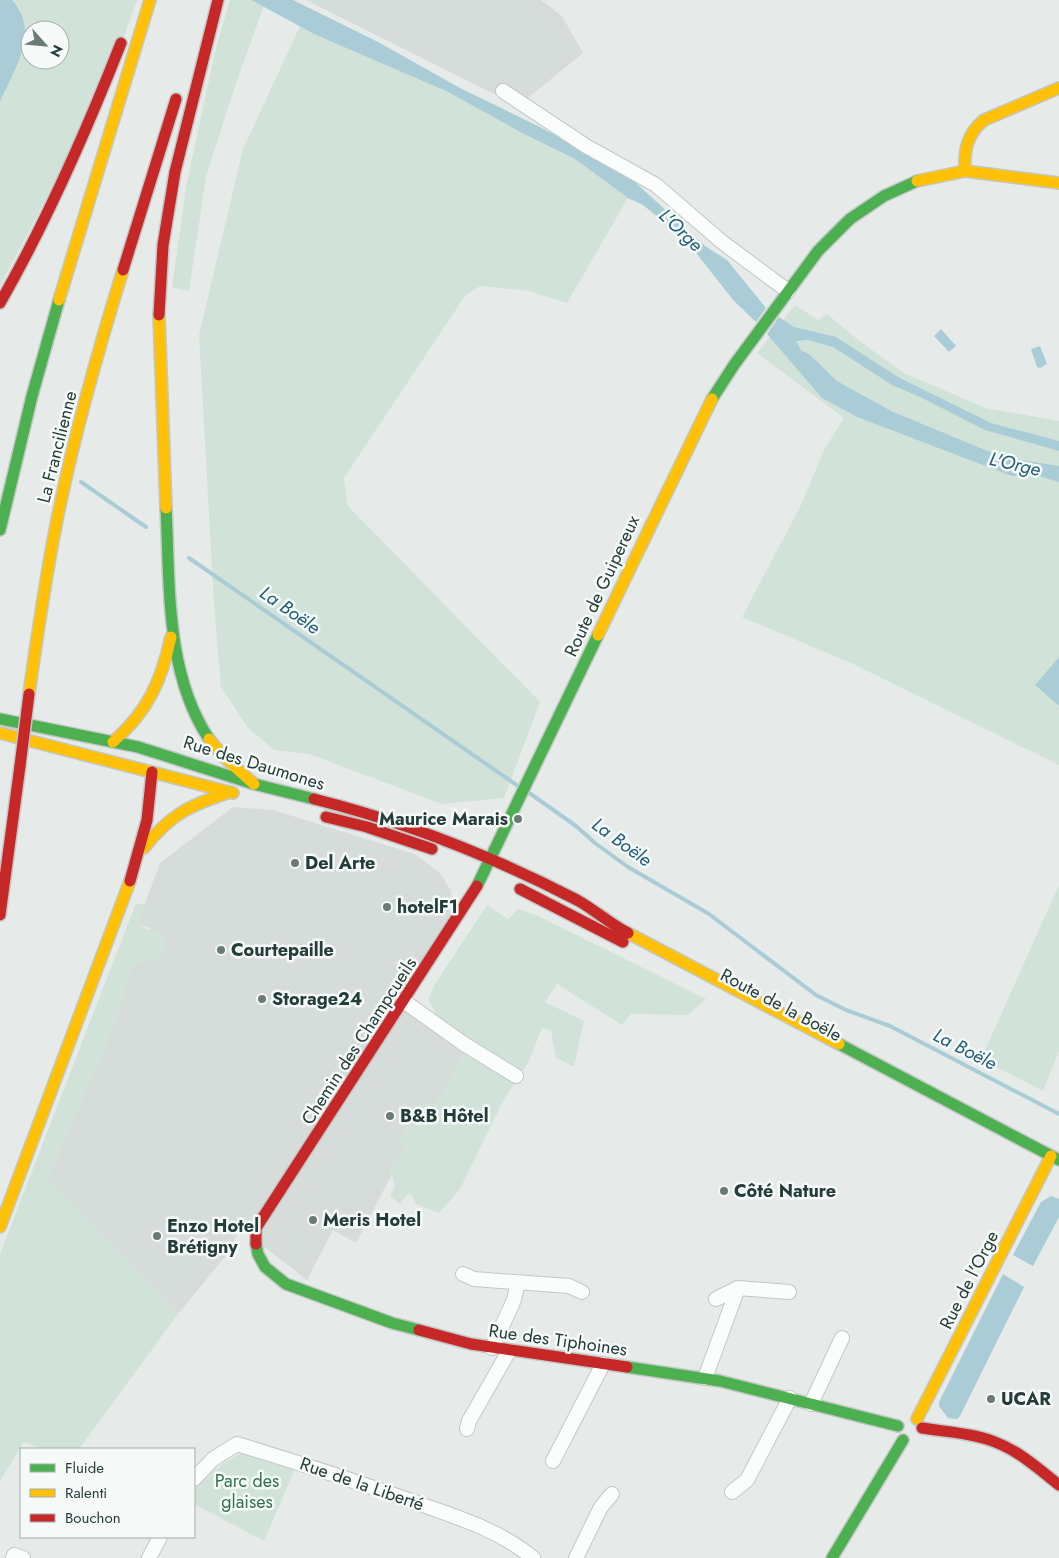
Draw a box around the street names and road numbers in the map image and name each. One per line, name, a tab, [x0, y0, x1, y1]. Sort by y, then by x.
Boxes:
street label: La Francilienne	[31, 388, 83, 506]
street label: Route de Guipereux	[558, 511, 646, 661]
street label: Rue des Daumones	[180, 729, 328, 797]
street label: Chemin des Champcueils	[295, 952, 423, 1130]
street label: Route de la Boële	[716, 962, 846, 1048]
street label: Rue de l'Orge	[933, 1226, 1005, 1334]
street label: Rue des Tiphoines	[487, 1317, 629, 1363]
street label: Rue de la Liberté	[297, 1451, 427, 1517]

